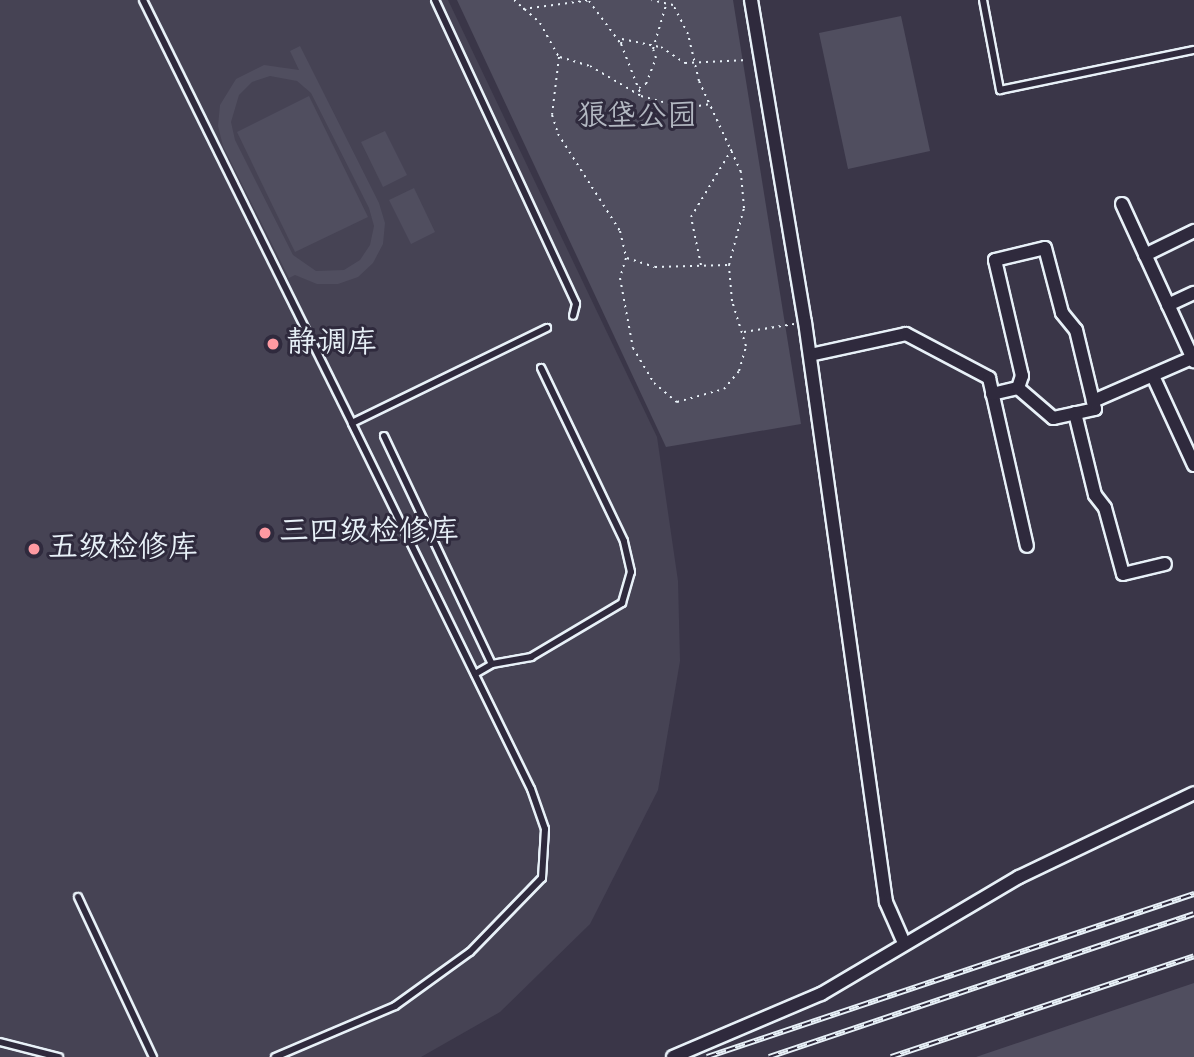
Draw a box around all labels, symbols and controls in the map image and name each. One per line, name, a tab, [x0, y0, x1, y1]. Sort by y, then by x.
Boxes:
park label: 狼垡公园	[577, 100, 697, 136]
place label: 静调库	[287, 326, 377, 362]
marker: 静调库	[265, 336, 281, 352]
place label: 三四级检修库	[279, 515, 459, 551]
marker: 三四级检修库	[257, 525, 273, 541]
place label: 五级检修库	[48, 531, 198, 567]
marker: 五级检修库	[26, 541, 42, 557]

